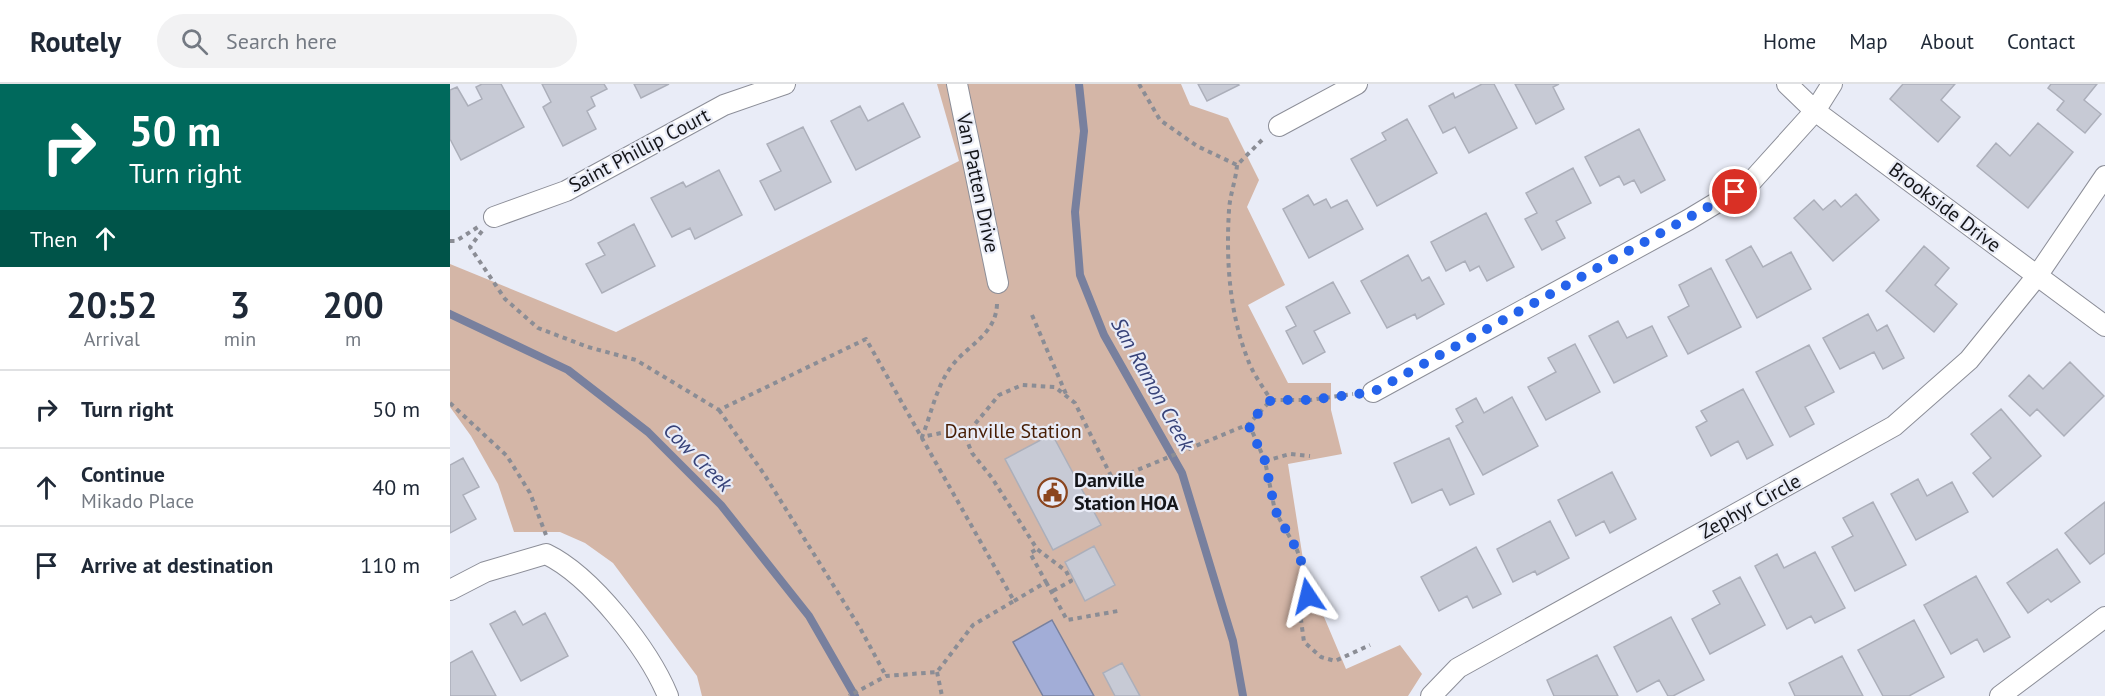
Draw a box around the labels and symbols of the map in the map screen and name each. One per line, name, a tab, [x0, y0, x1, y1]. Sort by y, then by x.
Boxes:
street label: Saint Phillip Court	[564, 102, 714, 198]
street label: Van Patten Drive	[950, 110, 1005, 255]
street label: Brookside Drive	[1884, 156, 2006, 258]
pin	[1709, 166, 1760, 217]
water label: San Ramon Creek	[1105, 313, 1201, 457]
water label: Cow Creek	[658, 417, 739, 498]
park label: Danville Station	[944, 418, 1082, 444]
place label: Danville Station HOA	[1074, 467, 1179, 516]
street label: Zephyr Circle	[1695, 468, 1805, 544]
public building icon: Danville Station HOA	[1037, 476, 1069, 508]
position arrow	[1276, 564, 1340, 628]

